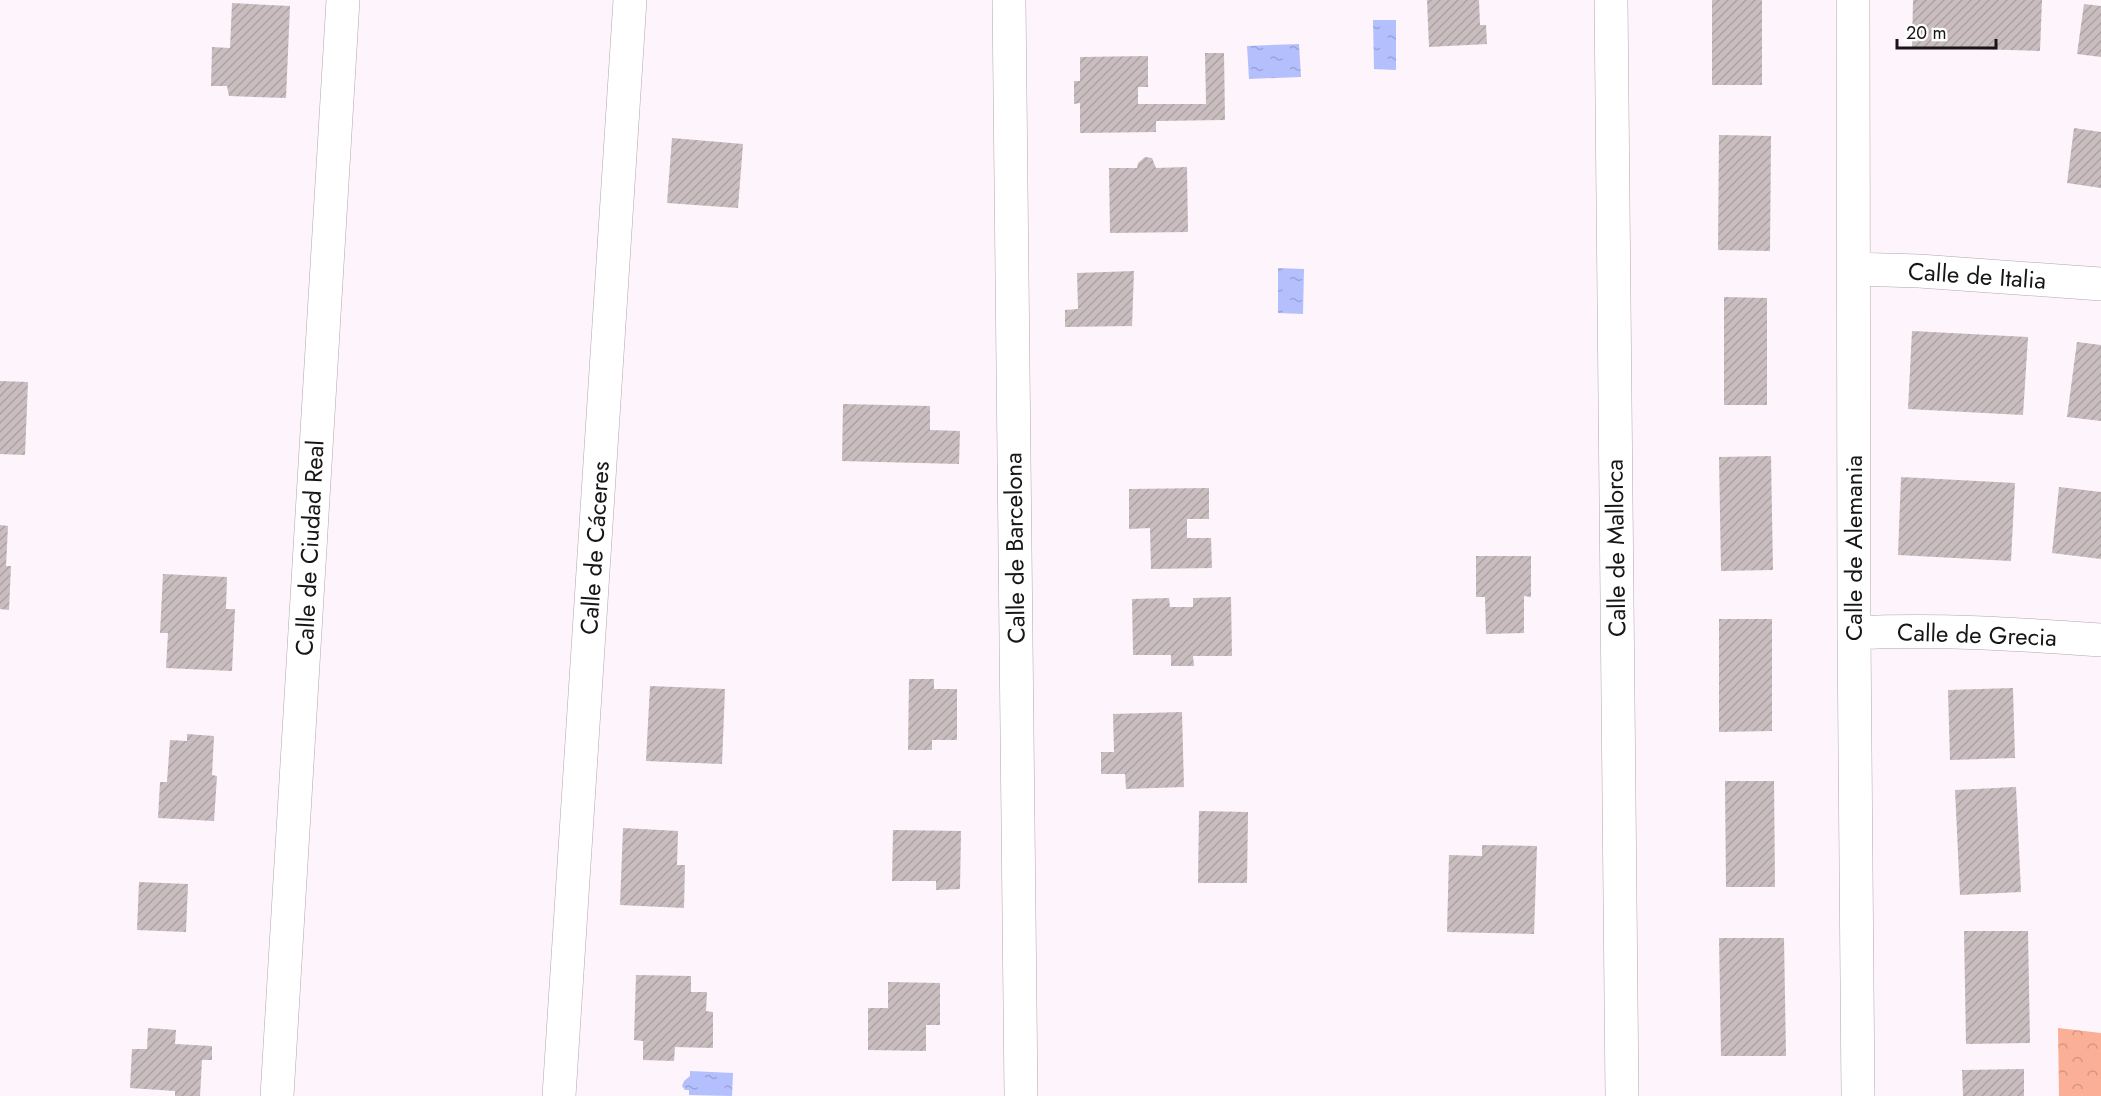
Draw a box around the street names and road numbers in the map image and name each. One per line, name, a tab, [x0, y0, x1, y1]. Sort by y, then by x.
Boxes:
street label: Calle de Italia	[1907, 253, 2047, 298]
street label: Calle de Ciudad Real	[286, 439, 333, 657]
street label: Calle de Barcelona	[995, 452, 1034, 644]
street label: Calle de Alemania	[1836, 455, 1871, 641]
street label: Calle de Mallorca	[1596, 459, 1635, 637]
street label: Calle de Cáceres	[571, 460, 618, 636]
street label: Calle de Grecia	[1896, 614, 2058, 655]

